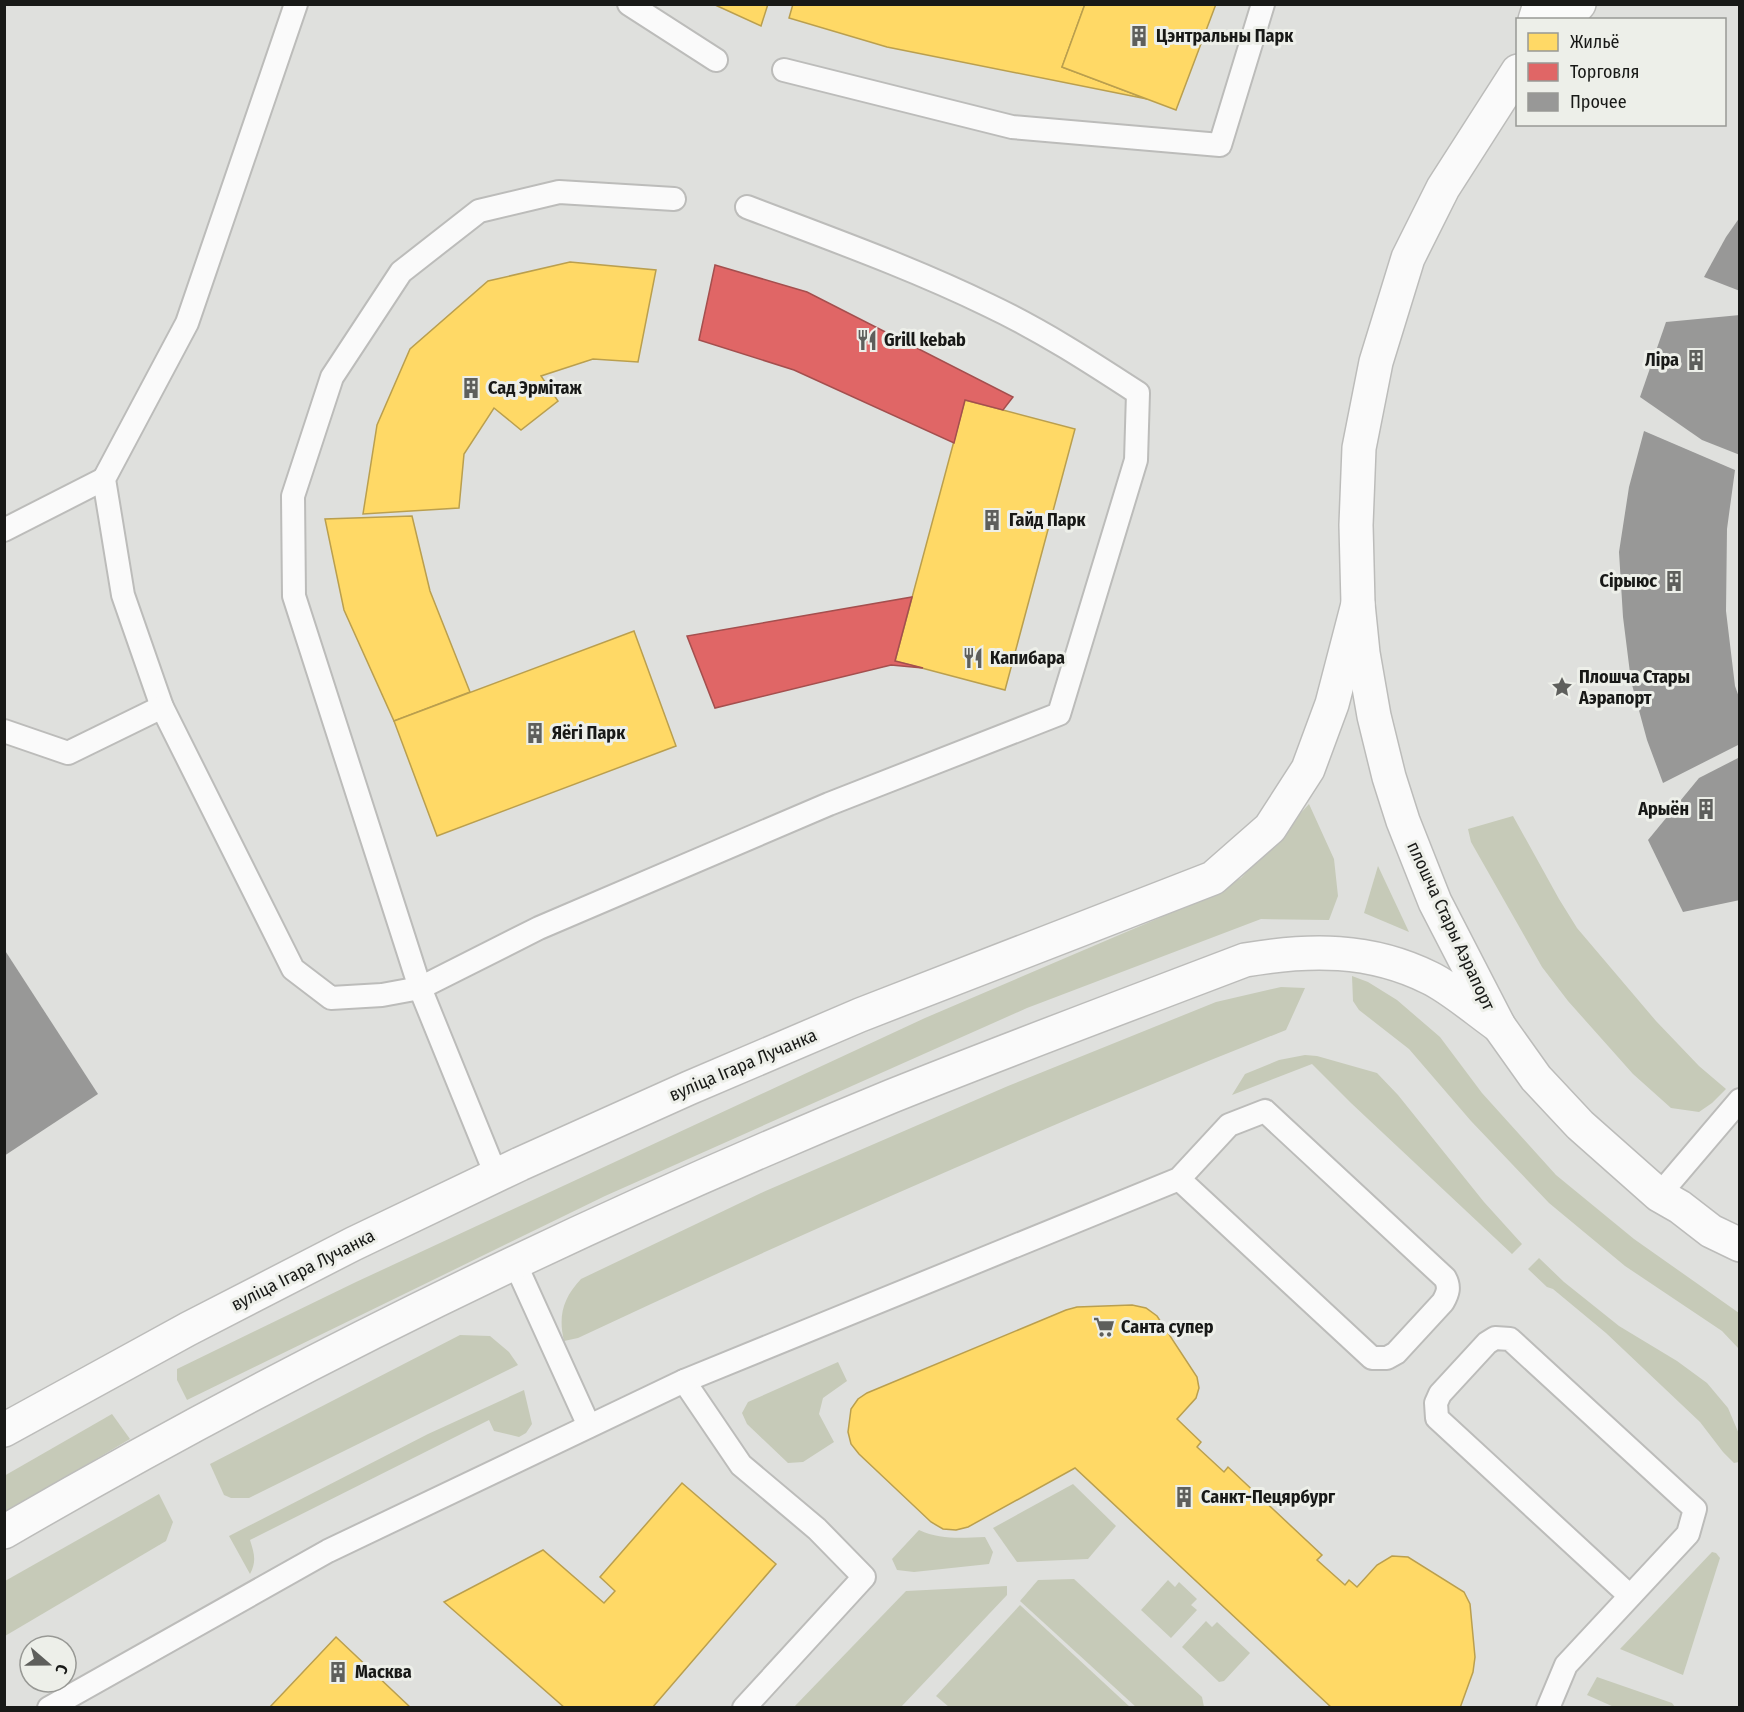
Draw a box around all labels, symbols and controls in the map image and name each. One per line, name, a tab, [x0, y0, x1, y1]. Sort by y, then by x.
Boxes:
legend	[1516, 18, 1726, 126]
building icon: Цэнтральны Парк	[1127, 24, 1151, 48]
place label: Цэнтральны Парк	[1156, 25, 1294, 47]
text: Жильё	[1570, 31, 1620, 53]
text: Торговля	[1570, 61, 1639, 83]
text: Прочее	[1570, 91, 1627, 113]
restaurant icon: Grill kebab	[855, 328, 879, 352]
place label: Grill kebab	[884, 329, 966, 351]
building icon: Ліра	[1684, 348, 1708, 372]
place label: Ліра	[1645, 349, 1679, 371]
building icon: Сад Эрмітаж	[459, 376, 483, 400]
place label: Сад Эрмітаж	[488, 377, 583, 399]
building icon: Гайд Парк	[980, 508, 1004, 532]
place label: Гайд Парк	[1009, 509, 1086, 531]
building icon: Сірыюс	[1662, 569, 1686, 593]
place label: Сірыюс	[1599, 570, 1657, 592]
restaurant icon: Капибара	[961, 646, 985, 670]
place label: Капибара	[990, 647, 1065, 669]
place label: Плошча Стары Аэрапорт	[1578, 666, 1690, 709]
place icon: Плошча Стары Аэрапорт	[1550, 675, 1574, 699]
building icon: Яёгі Парк	[523, 721, 547, 745]
place label: Яёгі Парк	[552, 722, 626, 744]
building icon: Арыён	[1694, 797, 1718, 821]
place label: Арыён	[1637, 798, 1689, 820]
street label: плошча Стары Аэрапорт	[1402, 838, 1500, 1014]
street label: вуліца Ігара Лучанка	[666, 1024, 820, 1106]
street label: вуліца Ігара Лучанка	[228, 1224, 379, 1316]
supermarket icon: Санта супер	[1092, 1315, 1116, 1339]
place label: Санта супер	[1121, 1316, 1214, 1338]
building icon: Санкт-Пецярбург	[1172, 1485, 1196, 1509]
place label: Санкт-Пецярбург	[1201, 1486, 1336, 1508]
north arrow	[18, 1634, 78, 1694]
building icon: Масква	[326, 1660, 350, 1684]
place label: Масква	[355, 1661, 412, 1683]
text: С	[51, 1662, 72, 1677]

